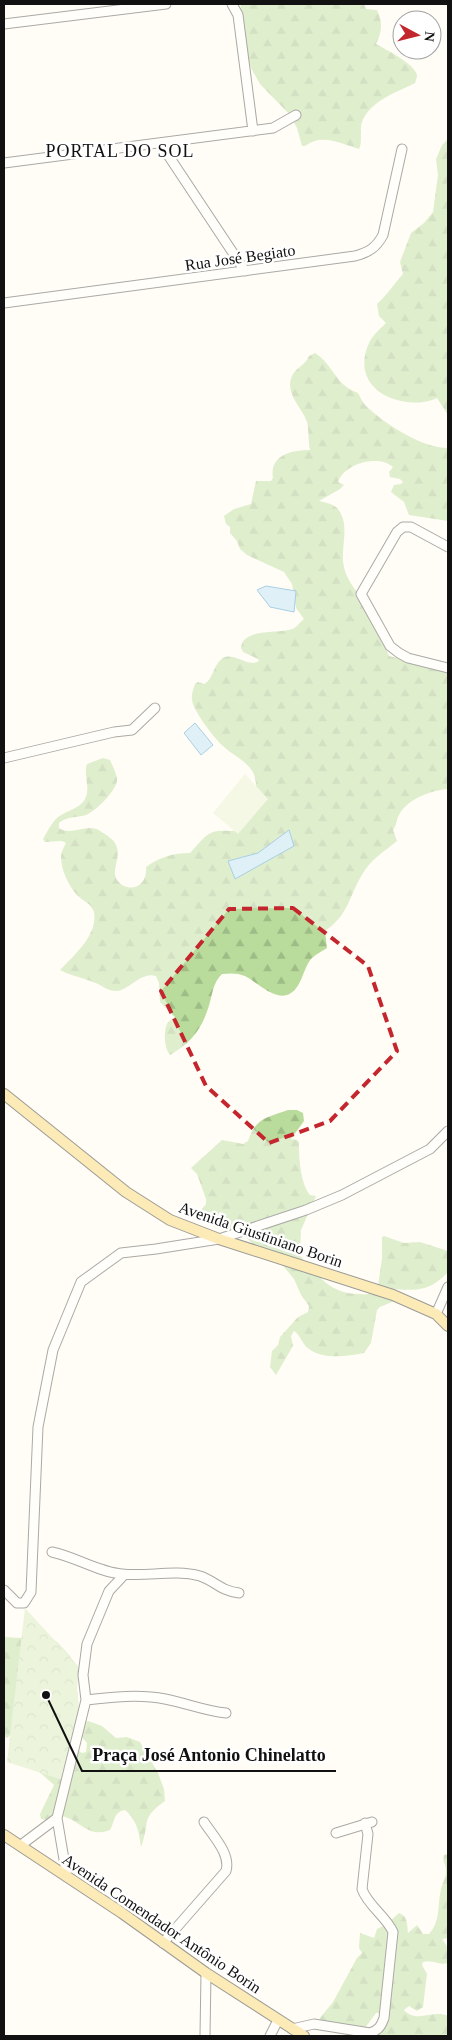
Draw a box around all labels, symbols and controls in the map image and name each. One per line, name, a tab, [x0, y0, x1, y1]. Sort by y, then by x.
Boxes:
north arrow	[392, 10, 442, 60]
text: N	[421, 31, 437, 42]
district label: PORTAL DO SOL	[46, 141, 194, 161]
street label: Rua José Begiato	[184, 241, 296, 275]
street label: Avenida Giustiniano Borin	[177, 1198, 345, 1271]
callout: Praça José Antonio Chinelatto	[82, 1738, 336, 1771]
text: Praça José Antonio Chinelatto	[92, 1745, 326, 1765]
street label: Avenida Comendador Antônio Borin	[59, 1850, 264, 1996]

